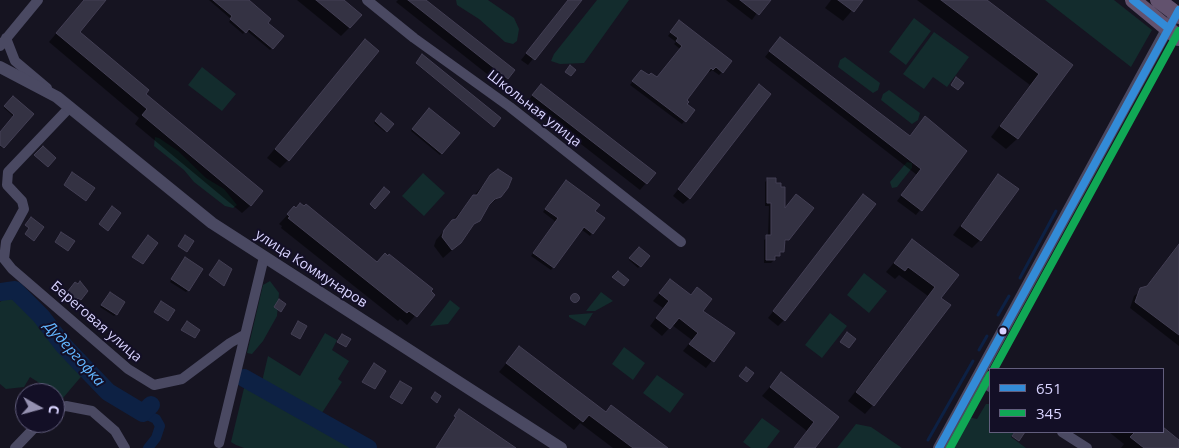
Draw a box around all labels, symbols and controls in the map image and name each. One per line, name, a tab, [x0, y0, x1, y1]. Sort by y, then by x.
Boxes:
street label: Школьная улица	[484, 67, 584, 151]
street label: улица Коммунаров	[252, 226, 370, 312]
street label: Береговая улица	[47, 278, 145, 366]
water label: Дудергофка	[40, 318, 108, 390]
unlabelled marker	[998, 326, 1008, 336]
legend	[989, 368, 1164, 433]
text: 651	[1036, 378, 1062, 398]
north arrow	[15, 383, 65, 433]
text: 345	[1036, 403, 1062, 423]
text: С	[44, 404, 64, 415]

